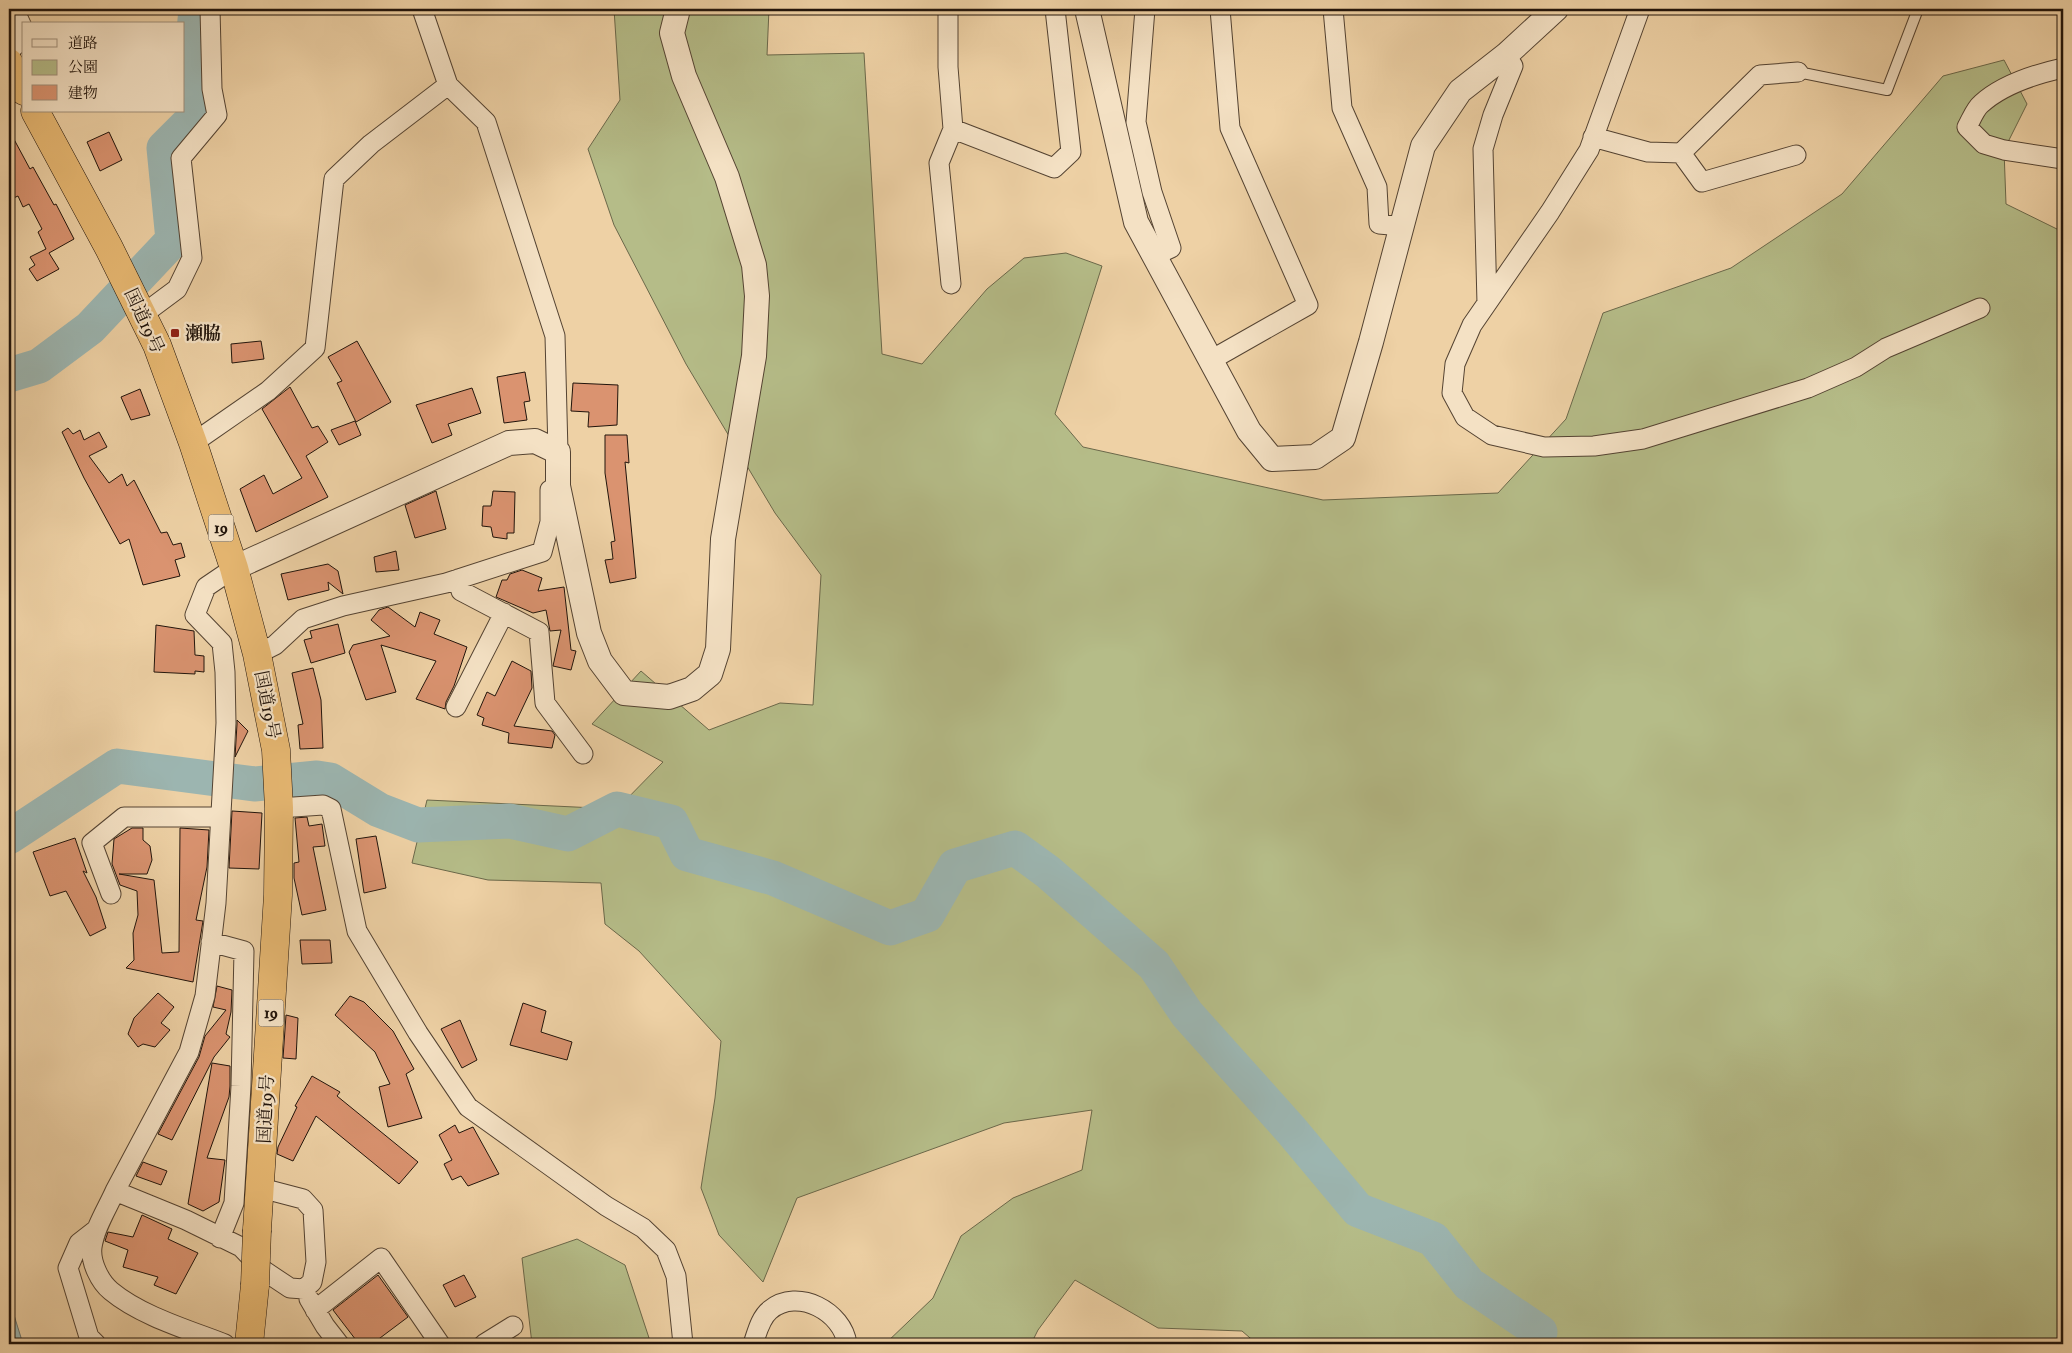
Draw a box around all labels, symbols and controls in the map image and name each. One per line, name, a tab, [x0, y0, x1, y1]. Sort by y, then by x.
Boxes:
legend	[22, 22, 185, 112]
text: 道路	[68, 34, 98, 53]
text: 公園	[68, 58, 98, 77]
text: 建物	[68, 84, 98, 103]
street label: 国道19号	[119, 285, 169, 357]
place label: 瀬脇	[185, 322, 221, 345]
marker: 瀬脇	[169, 327, 181, 339]
road number: 19	[208, 514, 234, 542]
street label: 国道19号	[249, 669, 285, 741]
road number: 19	[258, 1000, 284, 1026]
street label: 国道19号	[253, 1074, 279, 1144]

